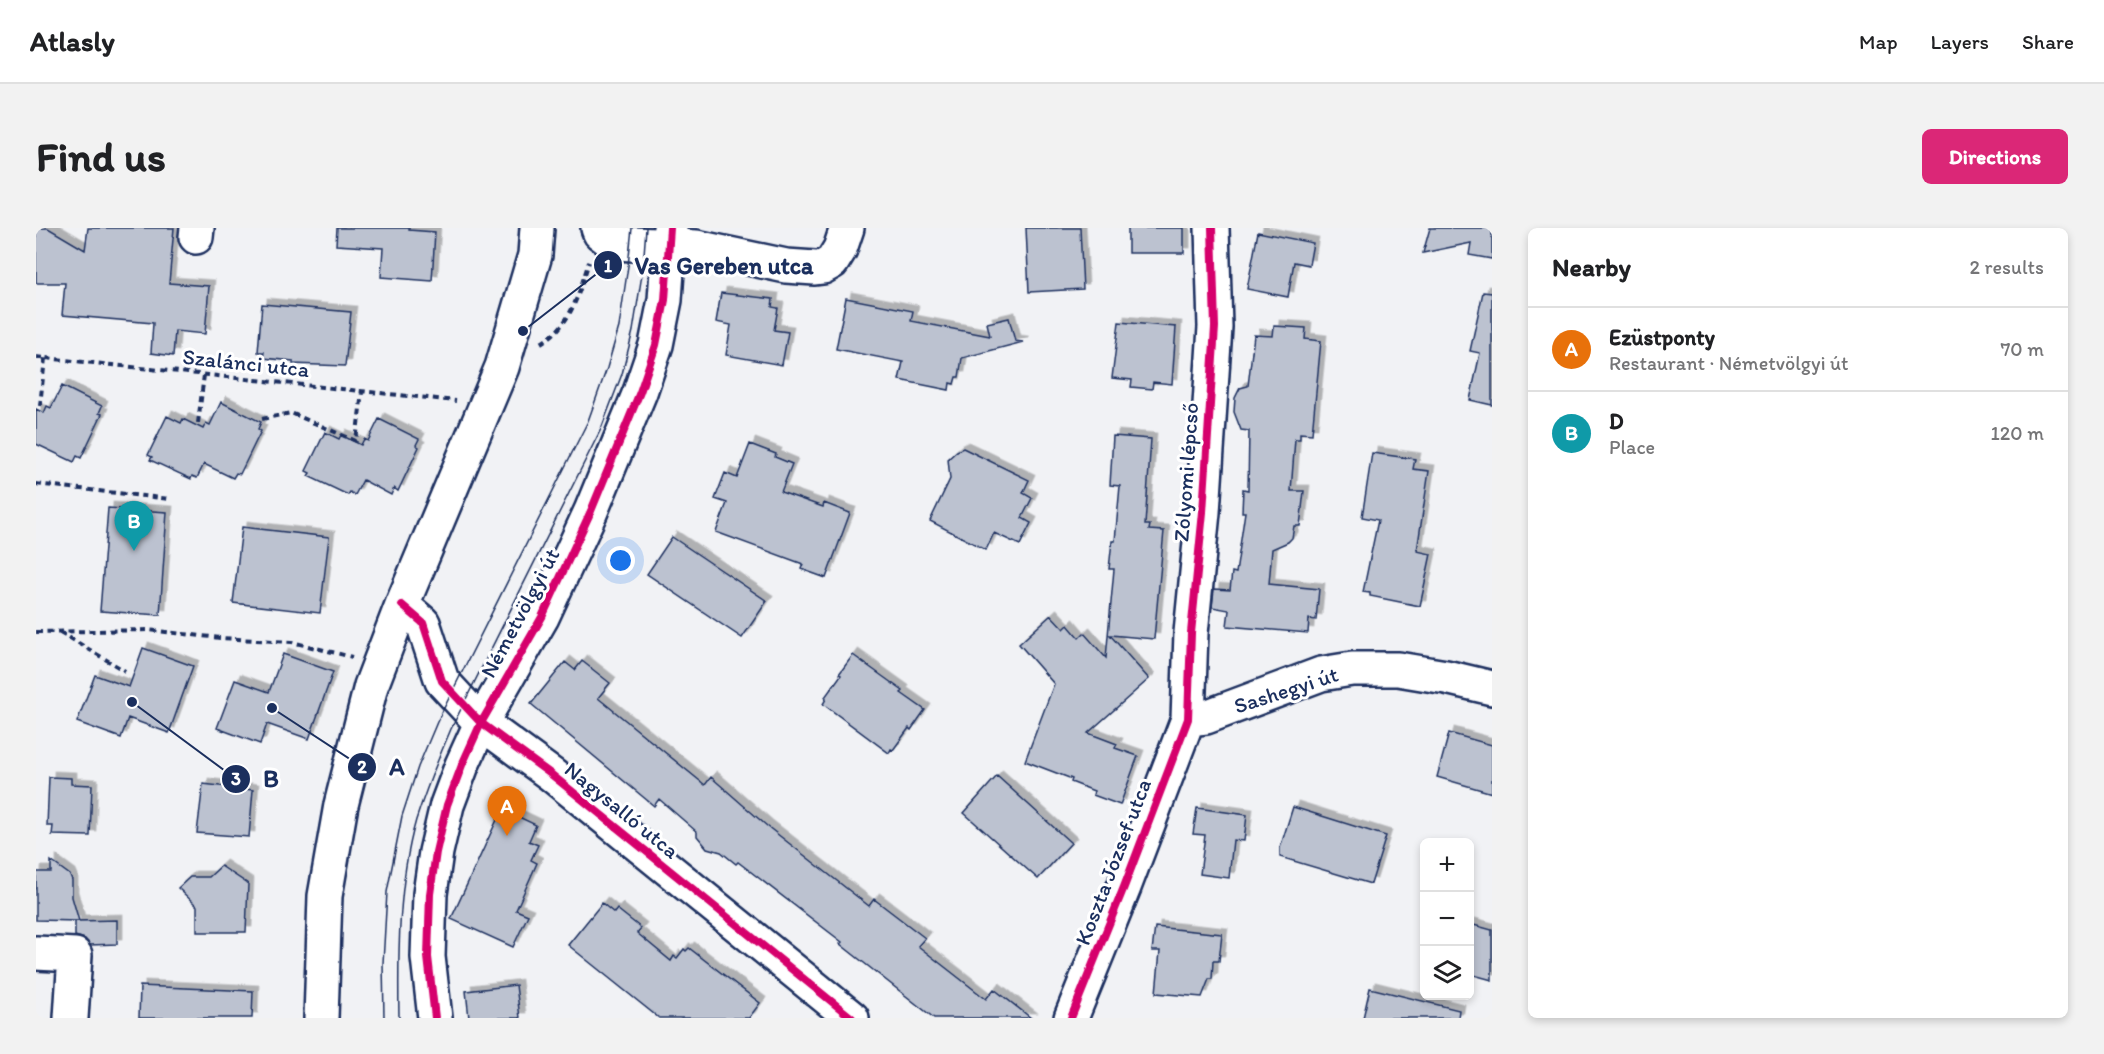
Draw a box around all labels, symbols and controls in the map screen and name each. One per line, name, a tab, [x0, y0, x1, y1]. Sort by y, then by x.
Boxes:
text: Atlasly	[30, 24, 115, 58]
text: Map	[1859, 29, 1898, 54]
text: Layers	[1931, 29, 1989, 54]
text: Share	[2022, 29, 2074, 54]
button: Directions	[1922, 129, 2068, 184]
text: Find us	[36, 131, 166, 182]
callout: Vas Gereben utca	[593, 244, 825, 286]
text: Vas Gereben utca	[634, 251, 814, 280]
text: Nearby	[1552, 251, 1631, 283]
text: 1	[604, 255, 613, 277]
text: 2 results	[1970, 255, 2044, 279]
text: Ezüstponty	[1609, 324, 1715, 351]
text: A	[1565, 337, 1578, 361]
text: 70 m	[2000, 337, 2044, 361]
street label: Szalánci utca	[181, 343, 311, 383]
text: Restaurant · Németvölgyi út	[1609, 351, 1849, 375]
street label: Zólyomi lépcső	[1168, 401, 1204, 543]
text: D	[1609, 408, 1624, 435]
text: B	[1565, 421, 1578, 445]
text: 120 m	[1991, 421, 2044, 445]
text: Place	[1609, 435, 1655, 459]
pin: B	[114, 502, 154, 551]
street label: Németvölgyi út	[475, 544, 565, 682]
your location	[606, 546, 635, 575]
street label: Sashegyi út	[1231, 660, 1341, 720]
callout: A	[347, 746, 417, 788]
text: A	[388, 752, 405, 781]
text: 2	[357, 756, 367, 778]
street label: Nagysalló utca	[559, 756, 685, 865]
callout: B	[221, 758, 291, 800]
text: B	[263, 764, 279, 793]
text: 3	[231, 768, 241, 790]
street label: Koszta József utca	[1069, 775, 1157, 949]
pin: A	[488, 786, 526, 836]
map controls	[1420, 838, 1474, 1000]
button: +	[1420, 838, 1474, 892]
button: −	[1420, 892, 1474, 946]
button: layers	[1420, 946, 1474, 1000]

